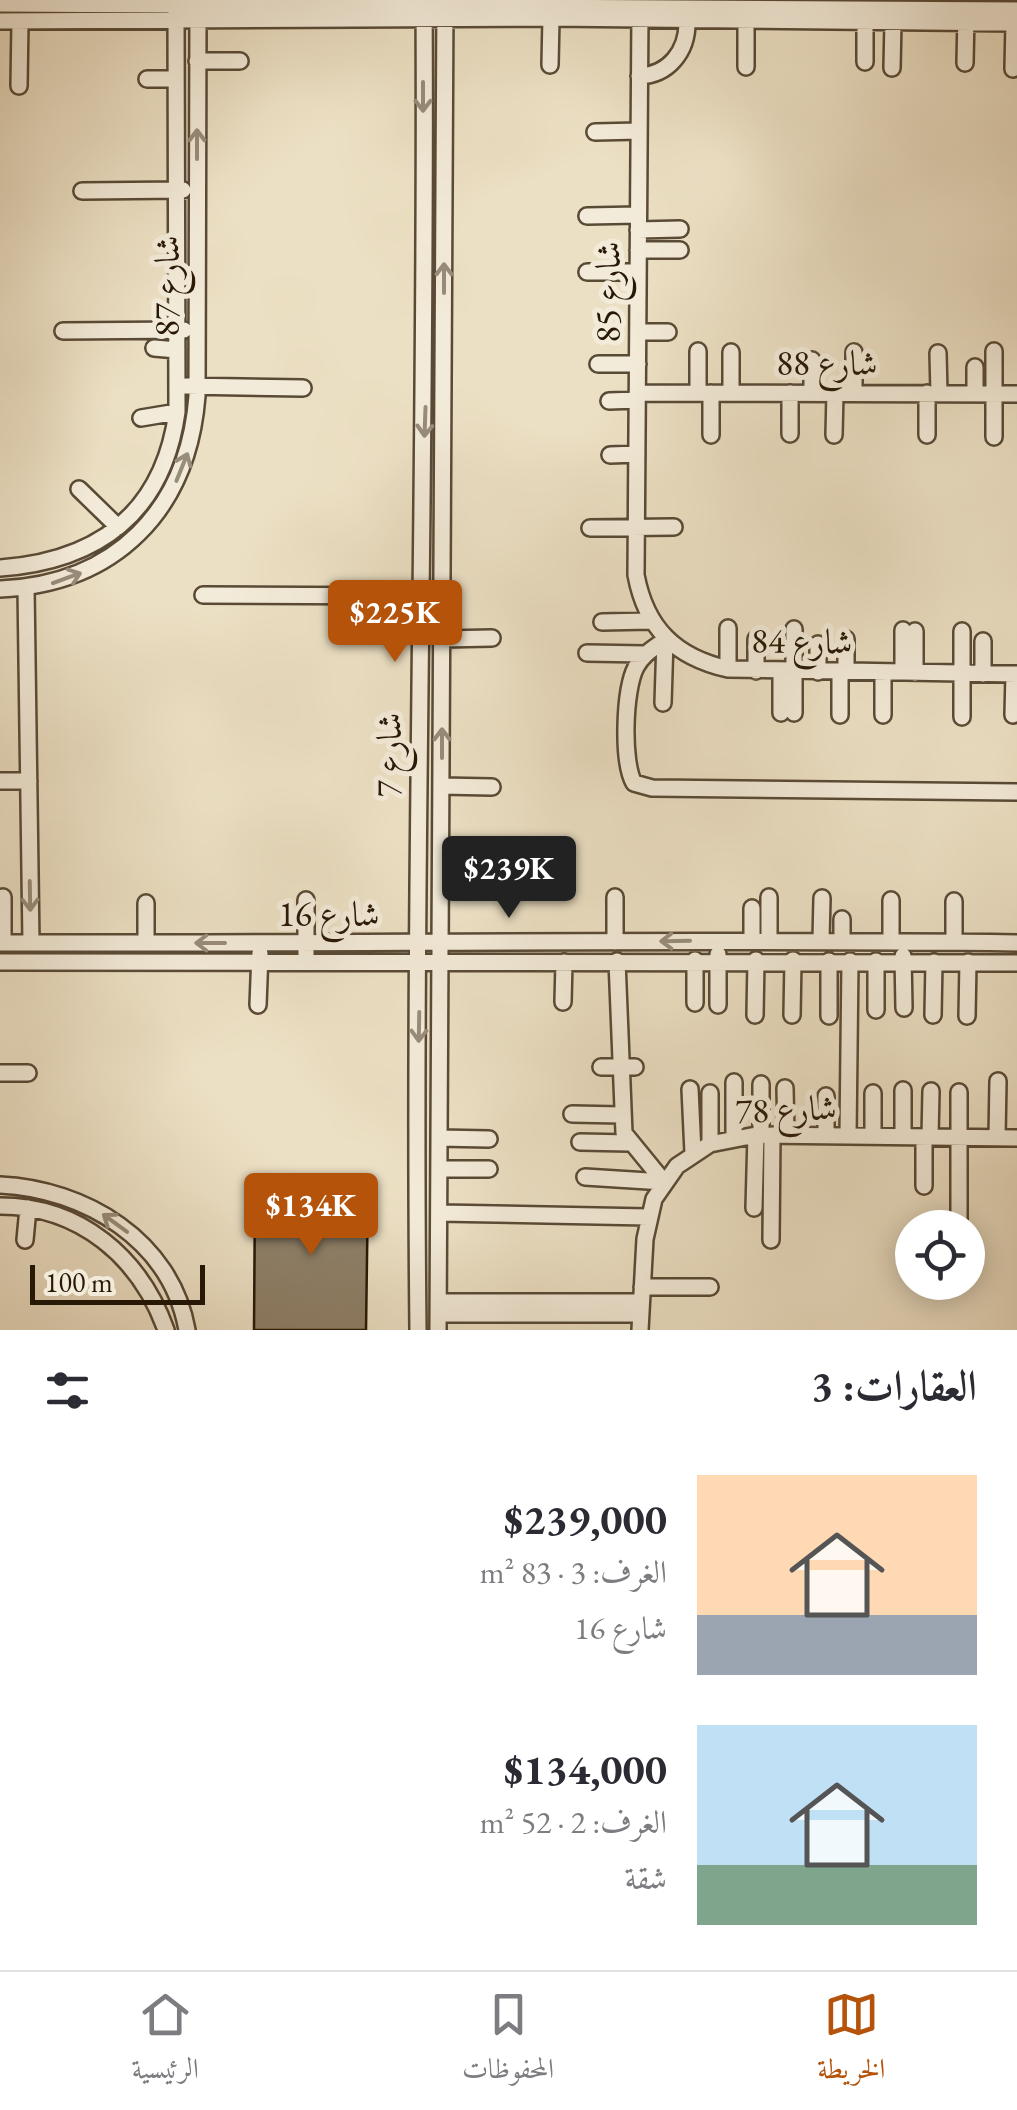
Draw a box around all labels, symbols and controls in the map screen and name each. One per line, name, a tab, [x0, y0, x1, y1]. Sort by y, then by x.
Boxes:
one-way arrow	[414, 80, 432, 113]
one-way arrow	[188, 129, 206, 162]
street label: شارع 87	[144, 235, 196, 337]
street label: شارع 85	[585, 241, 637, 343]
one-way arrow	[434, 262, 454, 294]
street label: شارع 88	[776, 340, 878, 392]
one-way arrow	[415, 406, 434, 438]
one-way arrow	[175, 453, 193, 483]
one-way arrow	[50, 568, 81, 586]
pin: $225K	[325, 580, 465, 665]
text: $225K	[350, 591, 440, 633]
street label: شارع 84	[751, 617, 853, 671]
street label: شارع 7	[366, 713, 418, 797]
one-way arrow	[432, 727, 452, 760]
pin: $239K	[439, 836, 579, 921]
text: $239K	[464, 847, 554, 889]
one-way arrow	[21, 879, 40, 911]
street label: شارع 16	[278, 891, 380, 943]
one-way arrow	[659, 931, 691, 950]
one-way arrow	[194, 934, 226, 953]
one-way arrow	[409, 1011, 428, 1043]
street label: شارع 78	[735, 1084, 838, 1140]
pin: $134K	[241, 1173, 381, 1258]
text: $134K	[266, 1184, 356, 1226]
map controls	[895, 1210, 985, 1300]
button: locate	[895, 1210, 985, 1300]
one-way arrow	[102, 1212, 129, 1233]
scale bar	[30, 1260, 205, 1304]
text: 100 m	[45, 1264, 113, 1300]
text: العقارات: 3	[811, 1358, 977, 1413]
icon: filters	[40, 1363, 95, 1418]
text: $239,000	[504, 1492, 667, 1547]
icon: home	[777, 1515, 897, 1635]
text: الغرف: 3 · 83 m²	[480, 1551, 667, 1593]
text: شارع 16	[574, 1607, 667, 1649]
text: $134,000	[504, 1742, 667, 1797]
icon: home	[777, 1765, 897, 1885]
text: الغرف: 2 · 52 m²	[480, 1801, 667, 1843]
text: شقة	[625, 1857, 667, 1899]
tab: الرئيسية	[132, 1987, 199, 2096]
tab: المحفوظات	[462, 1987, 554, 2096]
tab: الخريطة	[817, 1987, 885, 2096]

